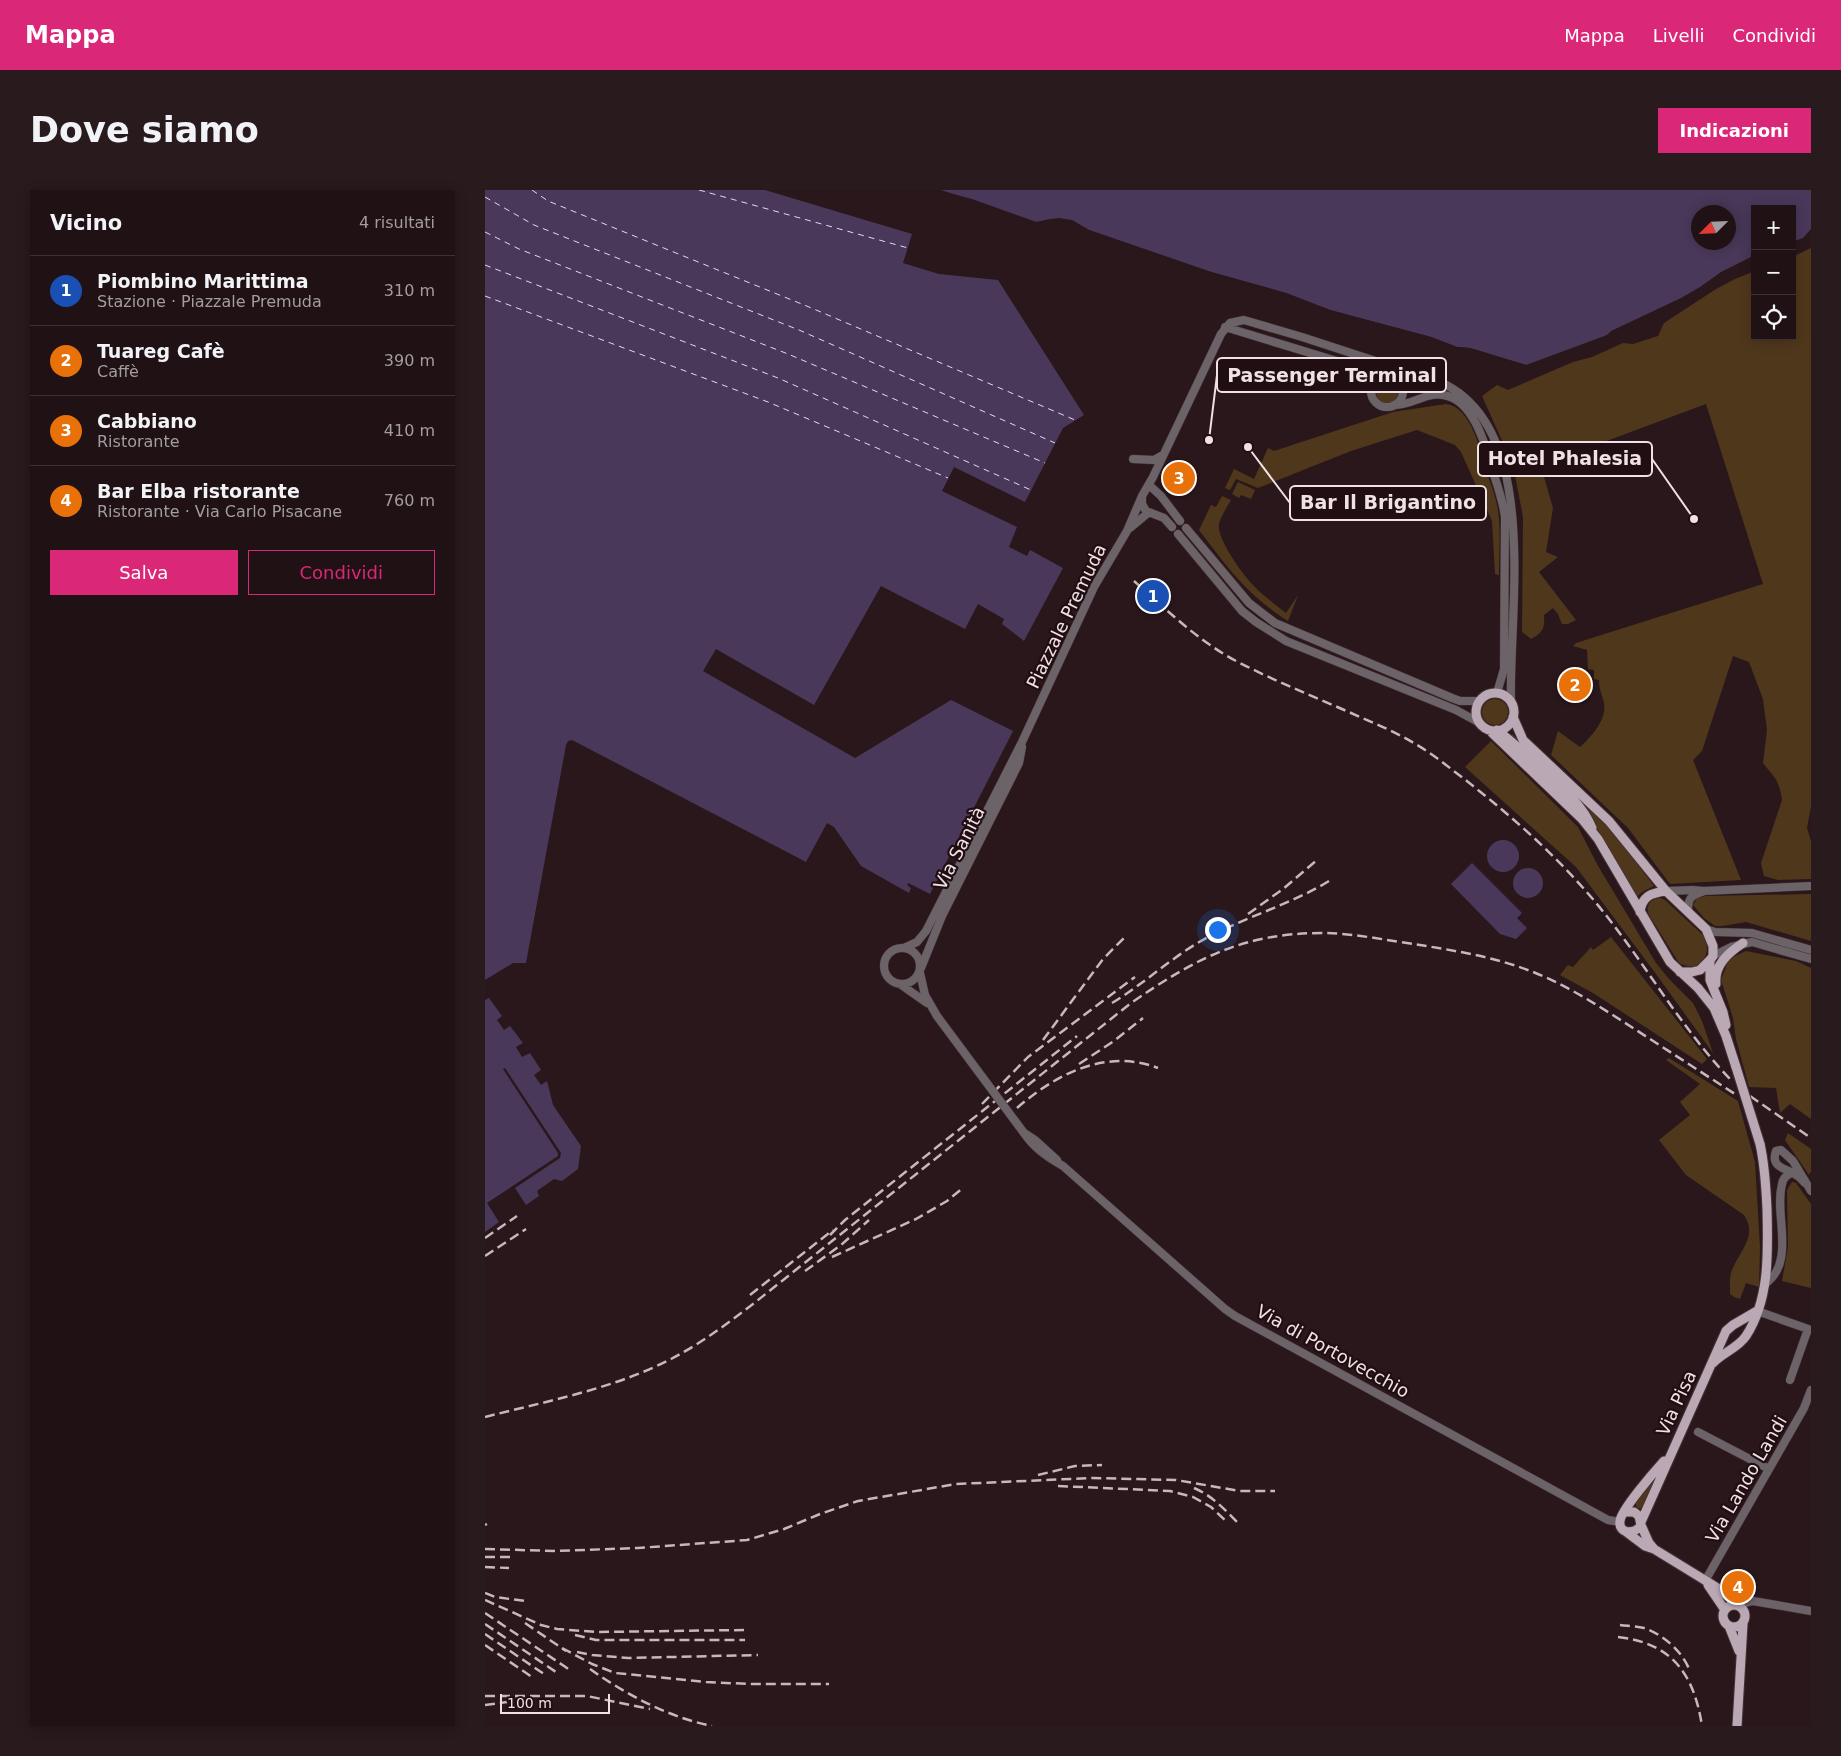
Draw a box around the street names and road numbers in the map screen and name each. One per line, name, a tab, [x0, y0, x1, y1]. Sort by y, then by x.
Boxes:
street label: Piazzale Premuda	[1022, 540, 1110, 692]
street label: Via Sanità	[929, 803, 989, 893]
street label: Via di Portovecchio	[1253, 1300, 1413, 1402]
street label: Via Pisa	[1652, 1367, 1700, 1439]
street label: Via Lando Landi	[1701, 1412, 1791, 1546]

